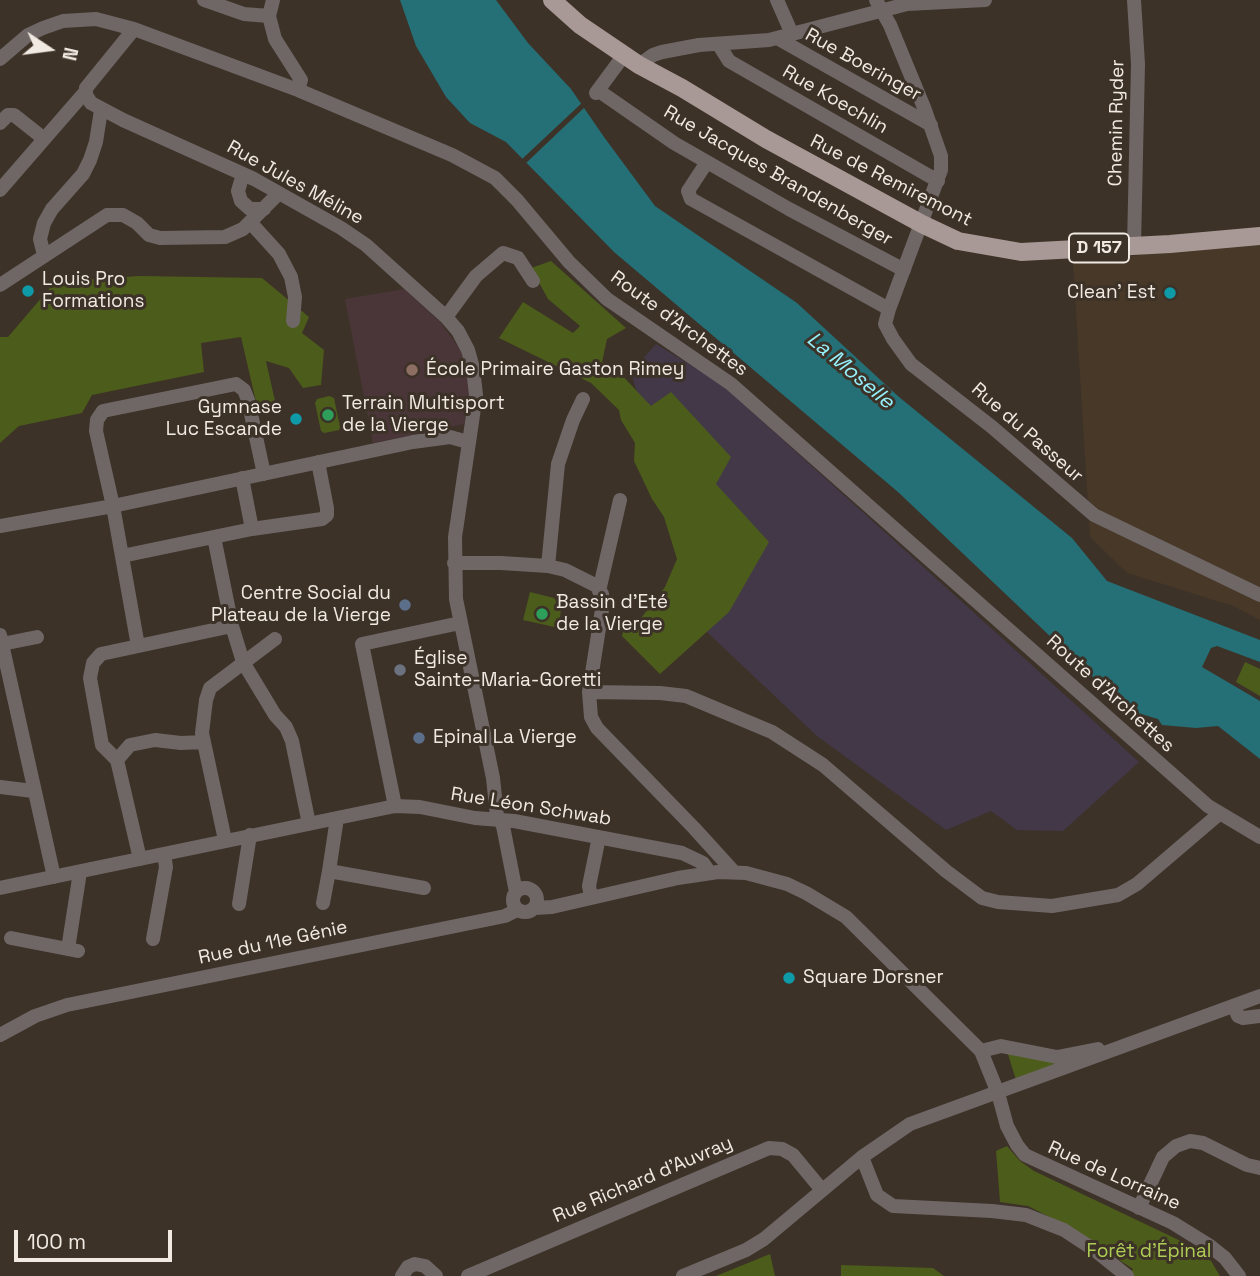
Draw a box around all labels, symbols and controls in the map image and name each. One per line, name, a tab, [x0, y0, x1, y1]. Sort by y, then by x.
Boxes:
north arrow	[14, 14, 84, 84]
street label: Rue Boeringer	[801, 24, 925, 106]
text: N	[56, 45, 84, 63]
street label: Chemin Ryder	[1104, 59, 1130, 187]
street label: Rue Koechlin	[778, 61, 892, 139]
street label: Rue Jacques Brandenberger	[659, 101, 897, 251]
street label: Rue de Remiremont	[806, 130, 976, 232]
street label: Rue Jules Méline	[223, 136, 367, 230]
road number: D 157	[1069, 234, 1129, 262]
street label: Route d'Archettes	[606, 266, 752, 382]
place label: Louis Pro Formations	[42, 269, 145, 313]
place label: Clean' Est	[1067, 282, 1156, 304]
marker: Louis Pro Formations	[20, 283, 36, 299]
marker: Clean' Est	[1162, 285, 1178, 301]
water label: La Moselle	[801, 327, 899, 415]
place label: École Primaire Gaston Rimey	[426, 359, 684, 381]
marker: École Primaire Gaston Rimey	[404, 362, 420, 378]
street label: Rue du Passeur	[966, 378, 1088, 488]
place label: Terrain Multisport de la Vierge	[342, 393, 505, 437]
place label: Gymnase Luc Escande	[166, 397, 282, 441]
marker: Terrain Multisport de la Vierge	[320, 407, 336, 423]
marker: Gymnase Luc Escande	[288, 411, 304, 427]
place label: Centre Social du Plateau de la Vierge	[211, 583, 391, 627]
place label: Bassin d'Eté de la Vierge	[556, 592, 668, 636]
marker: Centre Social du Plateau de la Vierge	[397, 597, 413, 613]
marker: Bassin d'Eté de la Vierge	[534, 606, 550, 622]
street label: Route d'Archettes	[1041, 631, 1179, 757]
place label: Église Sainte-Maria-Goretti	[414, 648, 601, 692]
marker: Église Sainte-Maria-Goretti	[392, 662, 408, 678]
place label: Epinal La Vierge	[433, 727, 577, 749]
marker: Epinal La Vierge	[411, 730, 427, 746]
street label: Rue Léon Schwab	[449, 783, 613, 831]
street label: Rue du 11e Génie	[196, 916, 350, 970]
place label: Square Dorsner	[803, 967, 944, 989]
marker: Square Dorsner	[781, 970, 797, 986]
street label: Rue Richard d'Auvray	[550, 1132, 736, 1228]
street label: Rue de Lorraine	[1044, 1137, 1184, 1215]
scale bar	[18, 1216, 175, 1260]
text: 100 m	[27, 1228, 86, 1255]
park label: Forêt d'Épinal	[1086, 1241, 1212, 1263]

